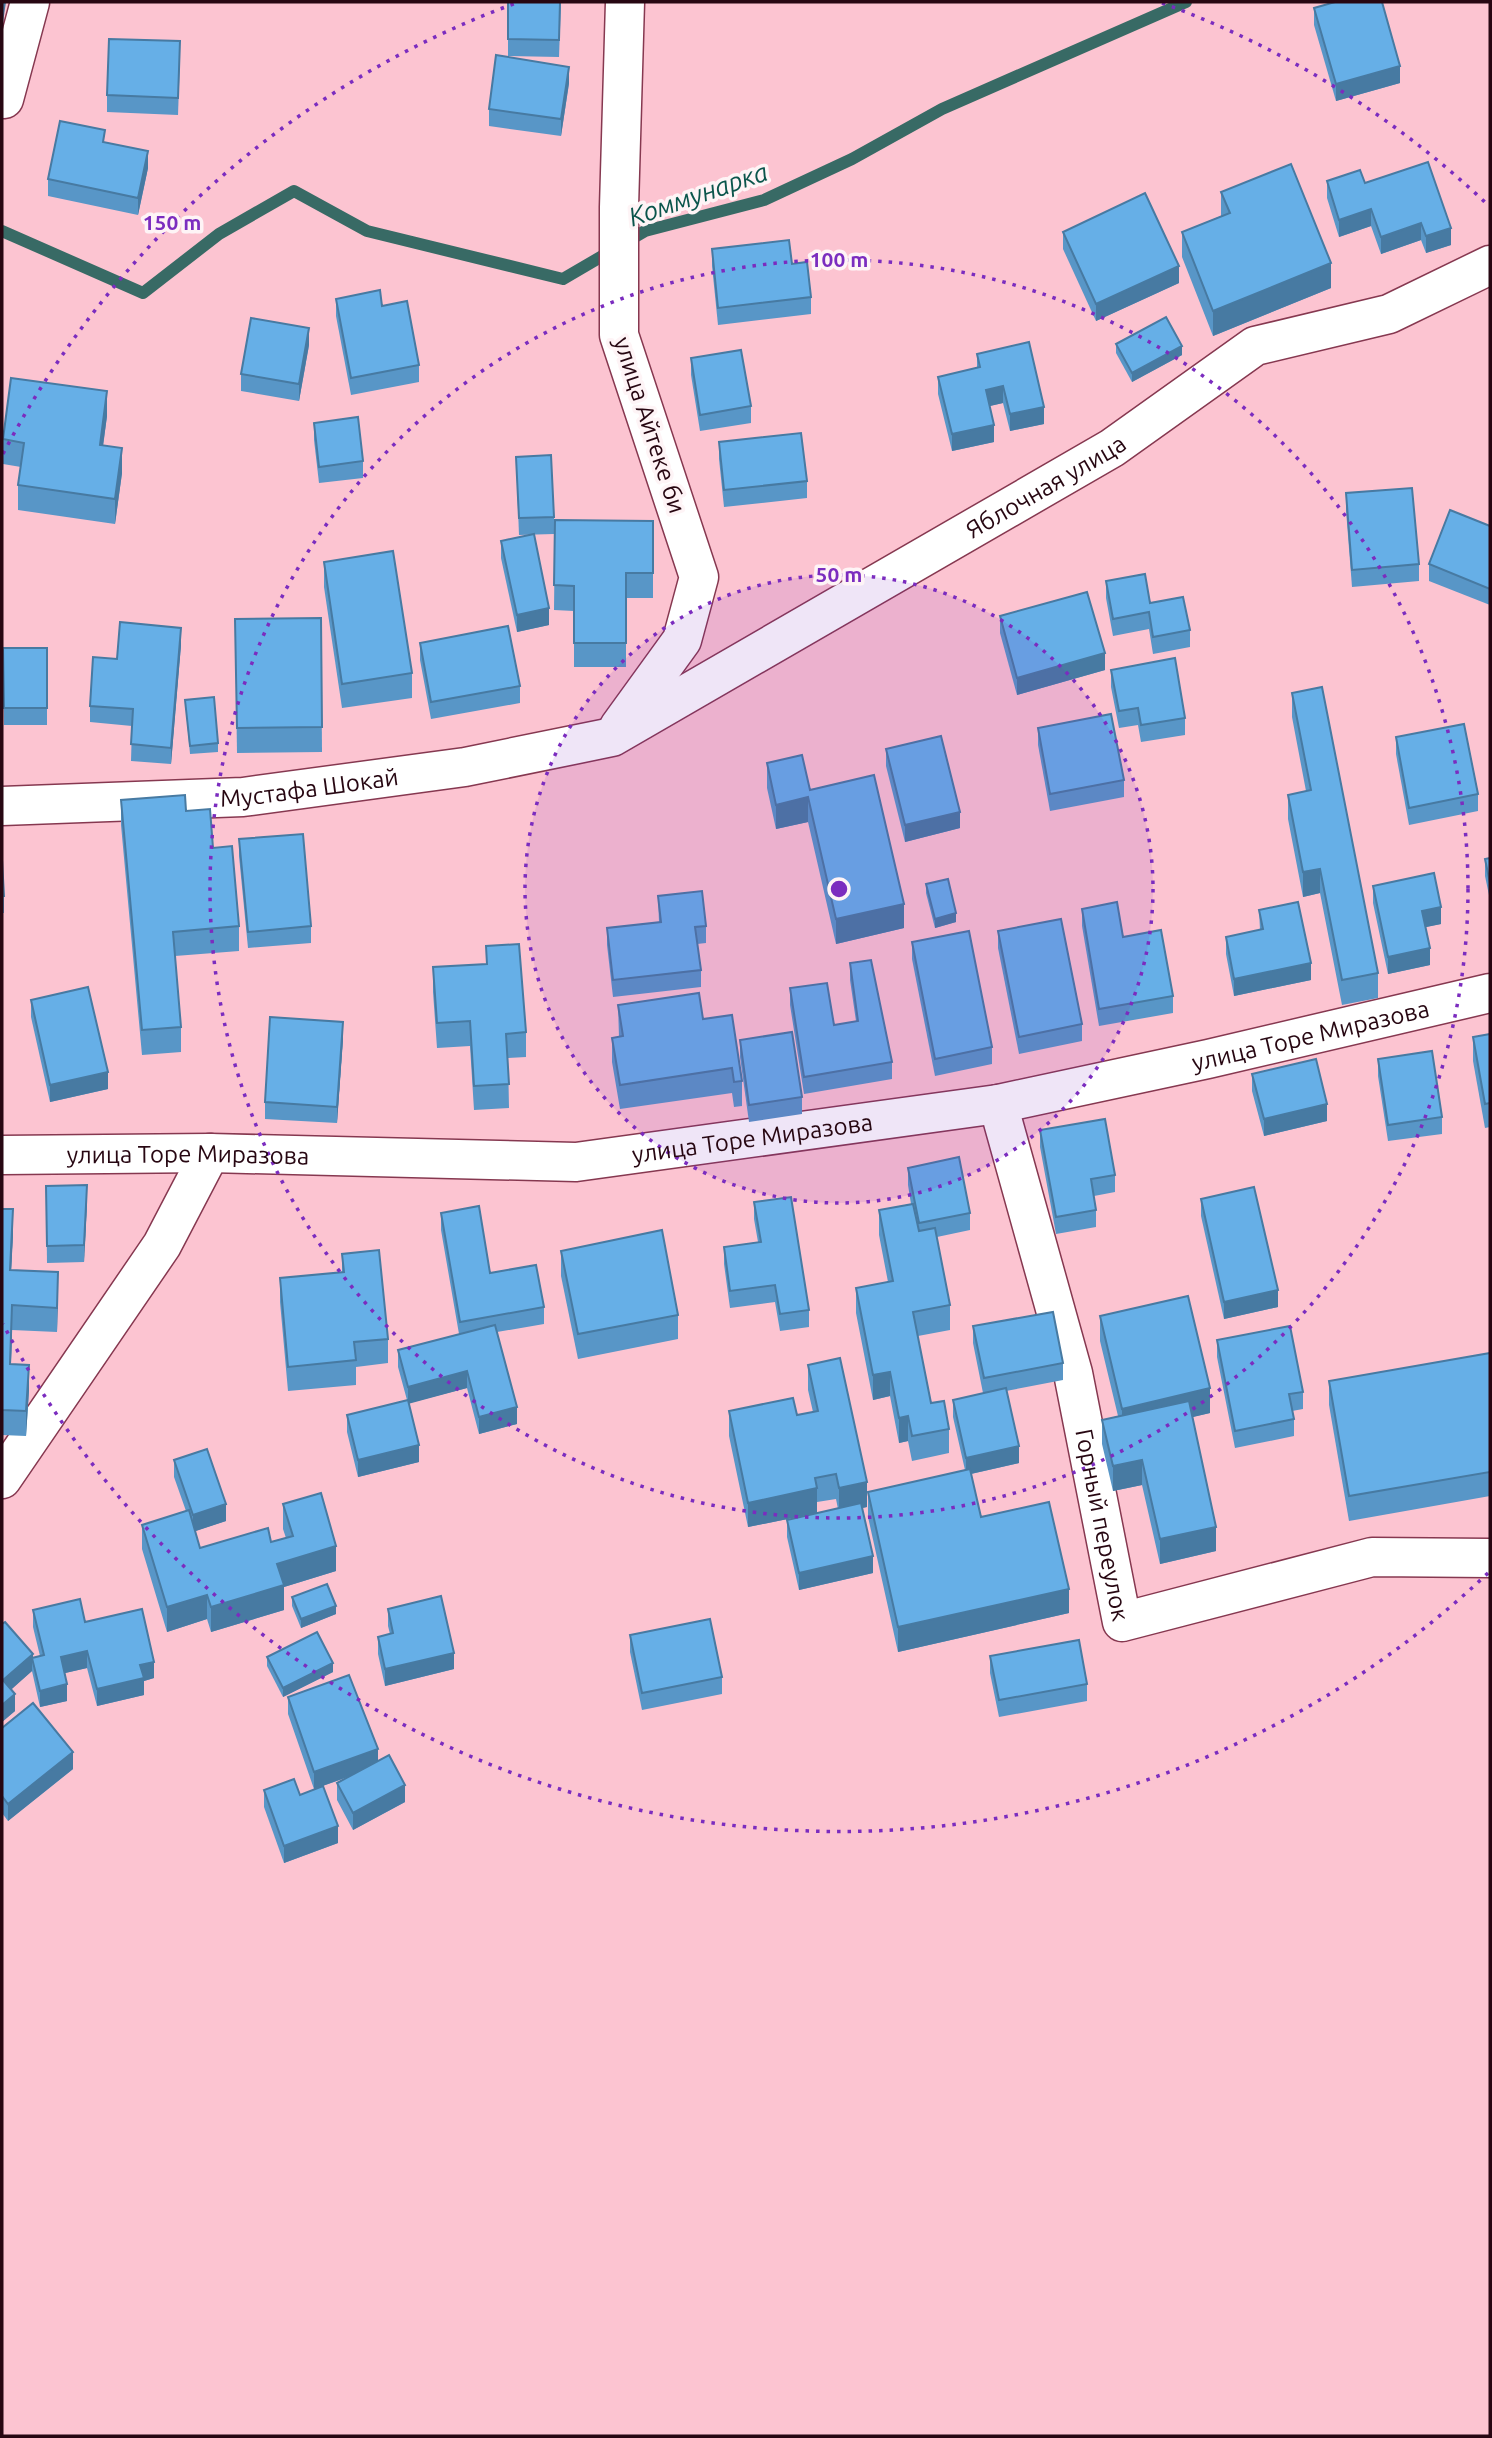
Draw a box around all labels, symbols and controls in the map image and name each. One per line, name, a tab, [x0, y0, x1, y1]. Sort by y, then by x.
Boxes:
water label: Коммунарка	[625, 157, 771, 231]
text: 150 m	[143, 210, 201, 234]
text: 100 m	[810, 247, 868, 271]
street label: улица Айтеке би	[609, 333, 691, 517]
street label: Яблочная улица	[961, 429, 1131, 543]
text: 50 m	[816, 562, 862, 586]
street label: Мустафа Шокай	[220, 763, 400, 811]
centre of rings	[827, 877, 851, 901]
street label: улица Торе Миразова	[1189, 994, 1432, 1076]
street label: улица Торе Миразова	[630, 1108, 874, 1168]
street label: улица Торе Миразова	[66, 1139, 310, 1169]
street label: Горный переулок	[1071, 1426, 1135, 1623]

